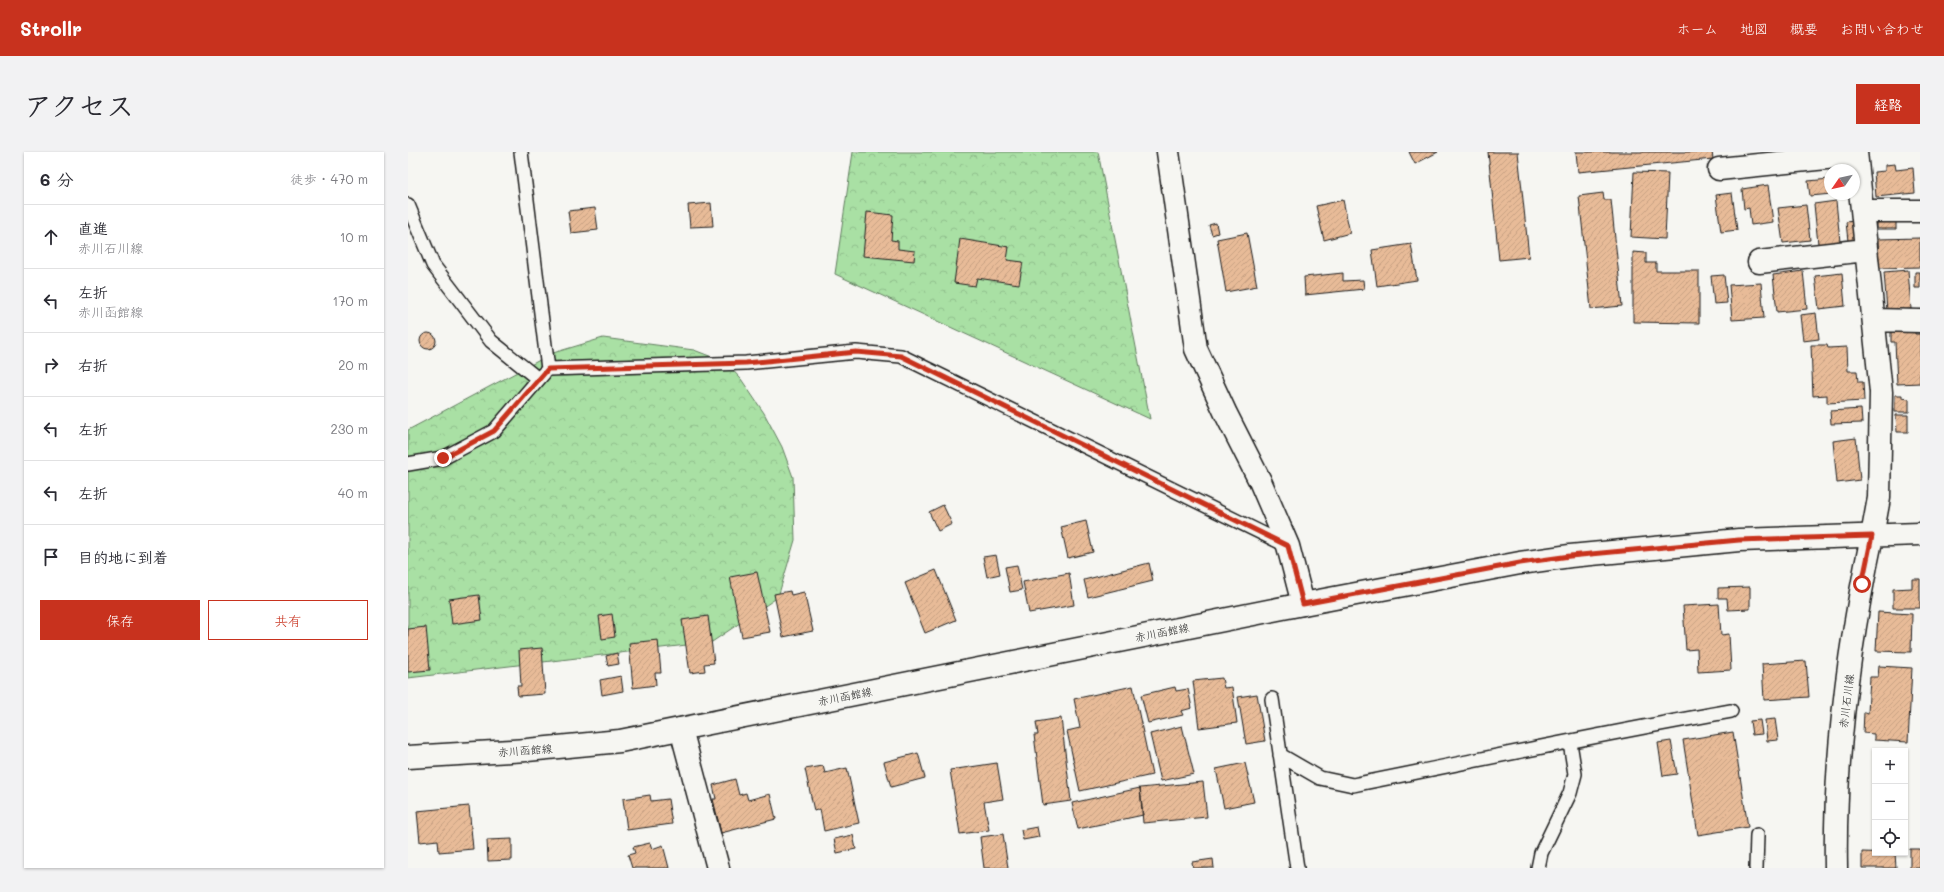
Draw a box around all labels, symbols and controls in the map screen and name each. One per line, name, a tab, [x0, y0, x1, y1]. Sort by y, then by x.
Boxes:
text: Strollr	[20, 16, 82, 41]
text: ホーム	[1677, 19, 1718, 38]
text: 地図	[1740, 19, 1768, 38]
text: 概要	[1790, 19, 1818, 38]
text: お問い合わせ	[1840, 19, 1924, 38]
button: 経路	[1856, 84, 1920, 124]
text: アクセス	[24, 87, 134, 123]
north arrow	[1824, 164, 1860, 200]
text: 6 分	[40, 168, 73, 190]
text: 徒歩 · 470 m	[291, 170, 368, 187]
text: 直進	[78, 218, 108, 238]
icon: ahead	[40, 226, 62, 248]
text: 10 m	[340, 228, 368, 245]
text: 赤川石川線	[78, 239, 143, 256]
text: 左折	[78, 282, 108, 302]
icon: left	[40, 290, 62, 312]
text: 170 m	[332, 292, 368, 309]
text: 赤川函館線	[78, 303, 143, 320]
icon: right	[40, 354, 62, 376]
text: 右折	[78, 355, 108, 375]
text: 20 m	[338, 356, 368, 373]
icon: left	[40, 418, 62, 440]
text: 左折	[78, 419, 108, 439]
text: 230 m	[331, 420, 368, 437]
route end	[434, 449, 452, 467]
icon: left	[40, 482, 62, 504]
text: 左折	[78, 483, 108, 503]
text: 40 m	[338, 484, 368, 501]
icon: arrive	[40, 546, 62, 568]
text: 目的地に到着	[78, 547, 168, 567]
route start	[1853, 575, 1871, 593]
button: 保存	[40, 600, 200, 640]
button: 共有	[208, 600, 368, 640]
street label: 赤川函館線	[1134, 619, 1190, 645]
street label: 赤川石川線	[1835, 673, 1857, 729]
street label: 赤川函館線	[817, 683, 873, 709]
street label: 赤川函館線	[497, 741, 553, 759]
map controls	[1872, 748, 1908, 856]
button: +	[1872, 748, 1908, 784]
button: −	[1872, 784, 1908, 820]
button: locate	[1872, 820, 1908, 856]

